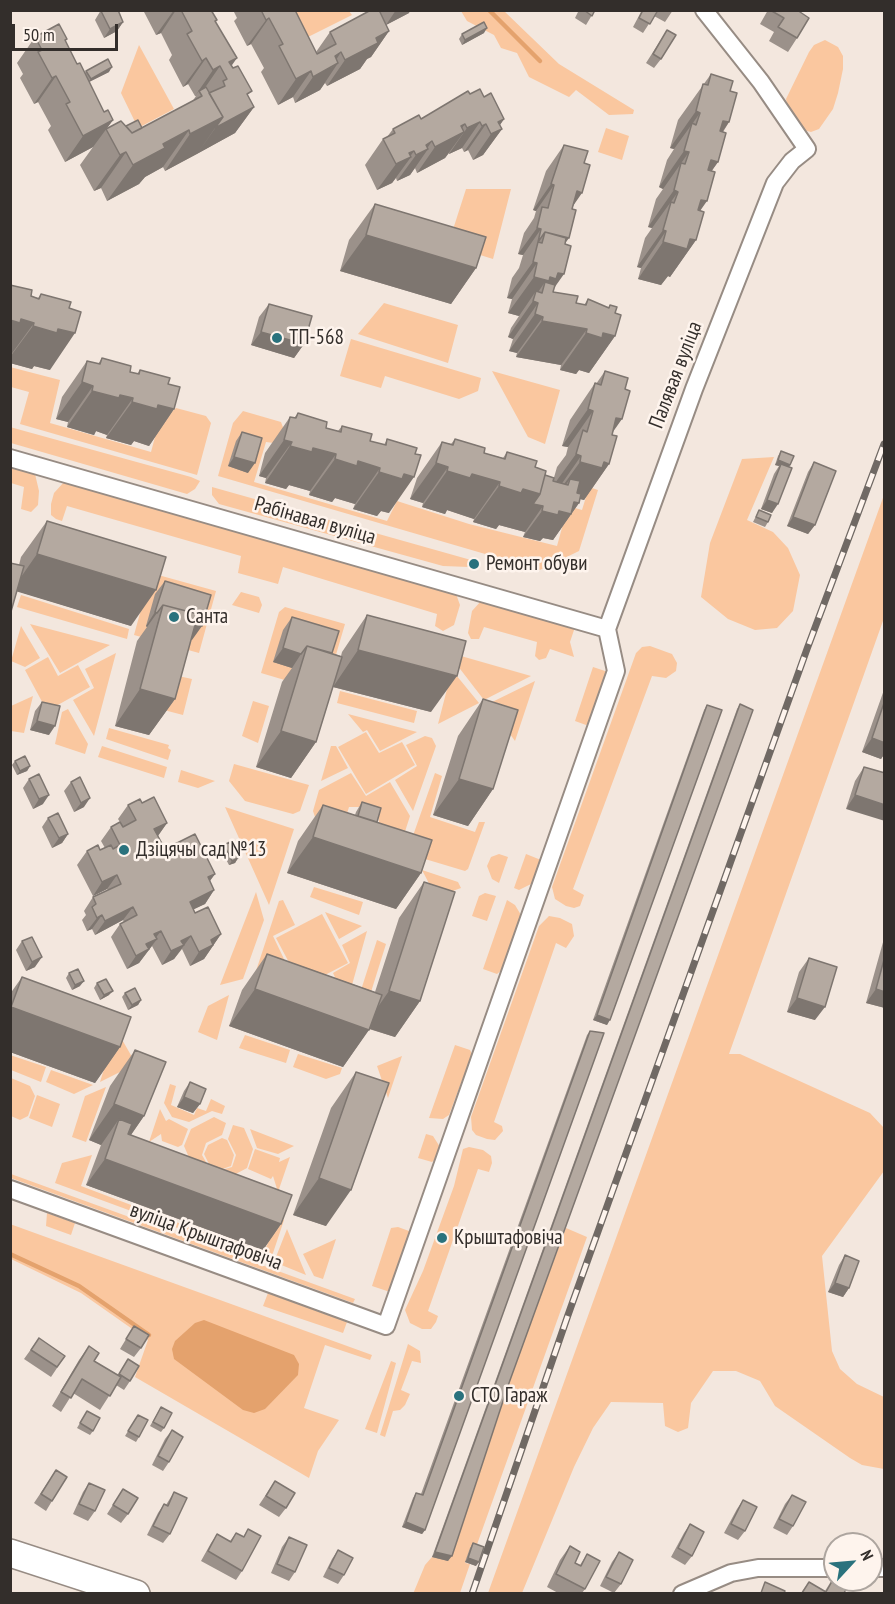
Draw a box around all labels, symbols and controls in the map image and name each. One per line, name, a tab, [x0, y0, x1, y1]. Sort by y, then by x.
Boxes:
scale bar	[15, 12, 122, 50]
text: 50 m	[23, 23, 55, 46]
street label: Палявая вуліца	[644, 318, 708, 432]
place label: ТП-568	[289, 325, 344, 351]
marker: ТП-568	[270, 331, 284, 345]
street label: Рабінавая вуліца	[252, 492, 378, 550]
place label: Ремонт обуви	[486, 551, 587, 577]
marker: Ремонт обуви	[467, 557, 481, 571]
place label: Санта	[186, 604, 228, 630]
marker: Санта	[167, 610, 181, 624]
place label: Дзіцячы сад №13	[136, 837, 267, 863]
marker: Дзіцячы сад №13	[117, 843, 131, 857]
street label: вуліца Крыштафовіча	[126, 1198, 286, 1276]
place label: Крыштафовіча	[454, 1225, 563, 1251]
marker: Крыштафовіча	[435, 1231, 449, 1245]
place label: СТО Гараж	[471, 1383, 548, 1409]
marker: СТО Гараж	[452, 1389, 466, 1403]
north arrow	[823, 1532, 883, 1592]
text: N	[856, 1547, 878, 1563]

